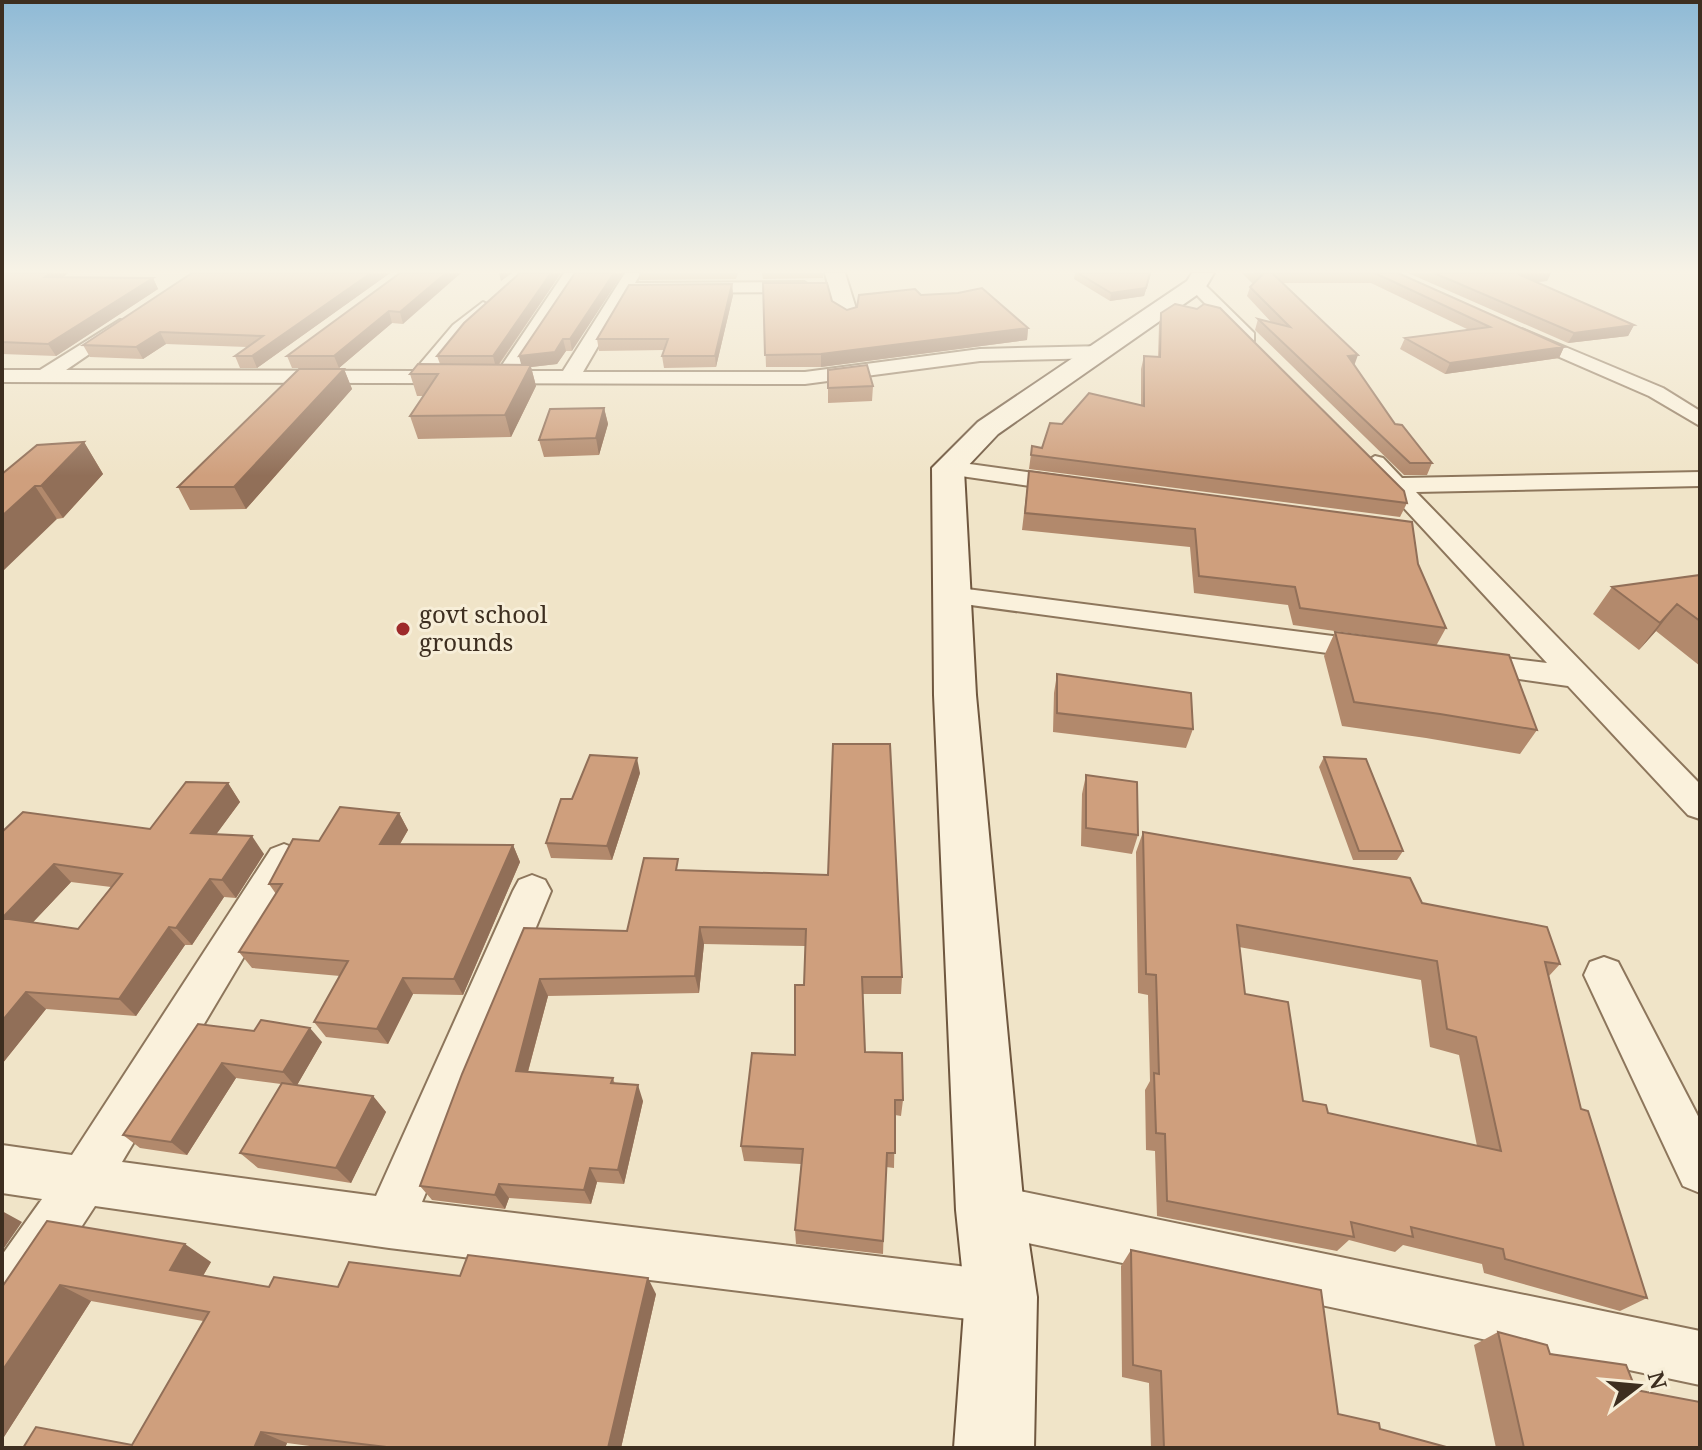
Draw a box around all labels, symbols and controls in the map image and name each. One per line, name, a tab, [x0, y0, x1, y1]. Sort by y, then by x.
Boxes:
place label: govt school grounds	[419, 597, 548, 658]
marker: govt school grounds	[394, 620, 412, 638]
north arrow	[1598, 1346, 1678, 1426]
text: N	[1641, 1368, 1675, 1393]

